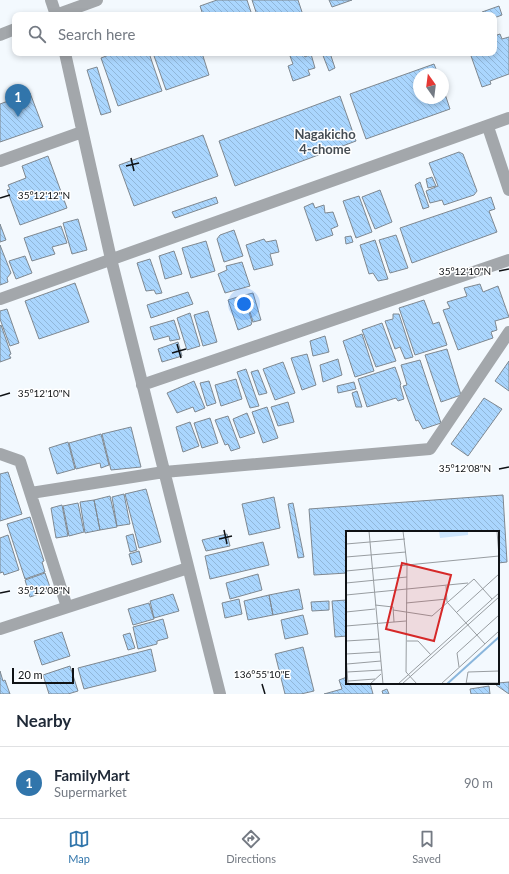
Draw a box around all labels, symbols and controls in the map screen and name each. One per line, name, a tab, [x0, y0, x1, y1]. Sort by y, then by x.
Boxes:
search box	[12, 12, 497, 56]
icon: search	[26, 23, 48, 45]
text: Search here	[58, 25, 135, 43]
north arrow	[413, 68, 449, 104]
pin: 1	[5, 84, 31, 117]
district label: Nagakicho 4-chome	[294, 126, 356, 157]
text: 35°12'12"N	[18, 189, 70, 201]
text: 35°12'10"N	[439, 265, 491, 277]
your location	[234, 294, 254, 314]
text: 35°12'10"N	[18, 387, 70, 399]
text: 35°12'08"N	[439, 462, 491, 474]
inset map	[346, 531, 499, 684]
text: 35°12'08"N	[18, 584, 70, 596]
scale bar	[12, 666, 74, 685]
text: 20 m	[18, 668, 43, 681]
text: 136°55'10"E	[234, 668, 290, 680]
text: Nearby	[16, 710, 71, 731]
text: FamilyMart	[54, 766, 130, 784]
text: 1	[25, 775, 33, 791]
text: 90 m	[464, 775, 493, 791]
text: Supermarket	[54, 784, 127, 800]
tab: Map	[68, 828, 90, 865]
tab: Directions	[226, 828, 276, 865]
tab: Saved	[412, 828, 441, 865]

